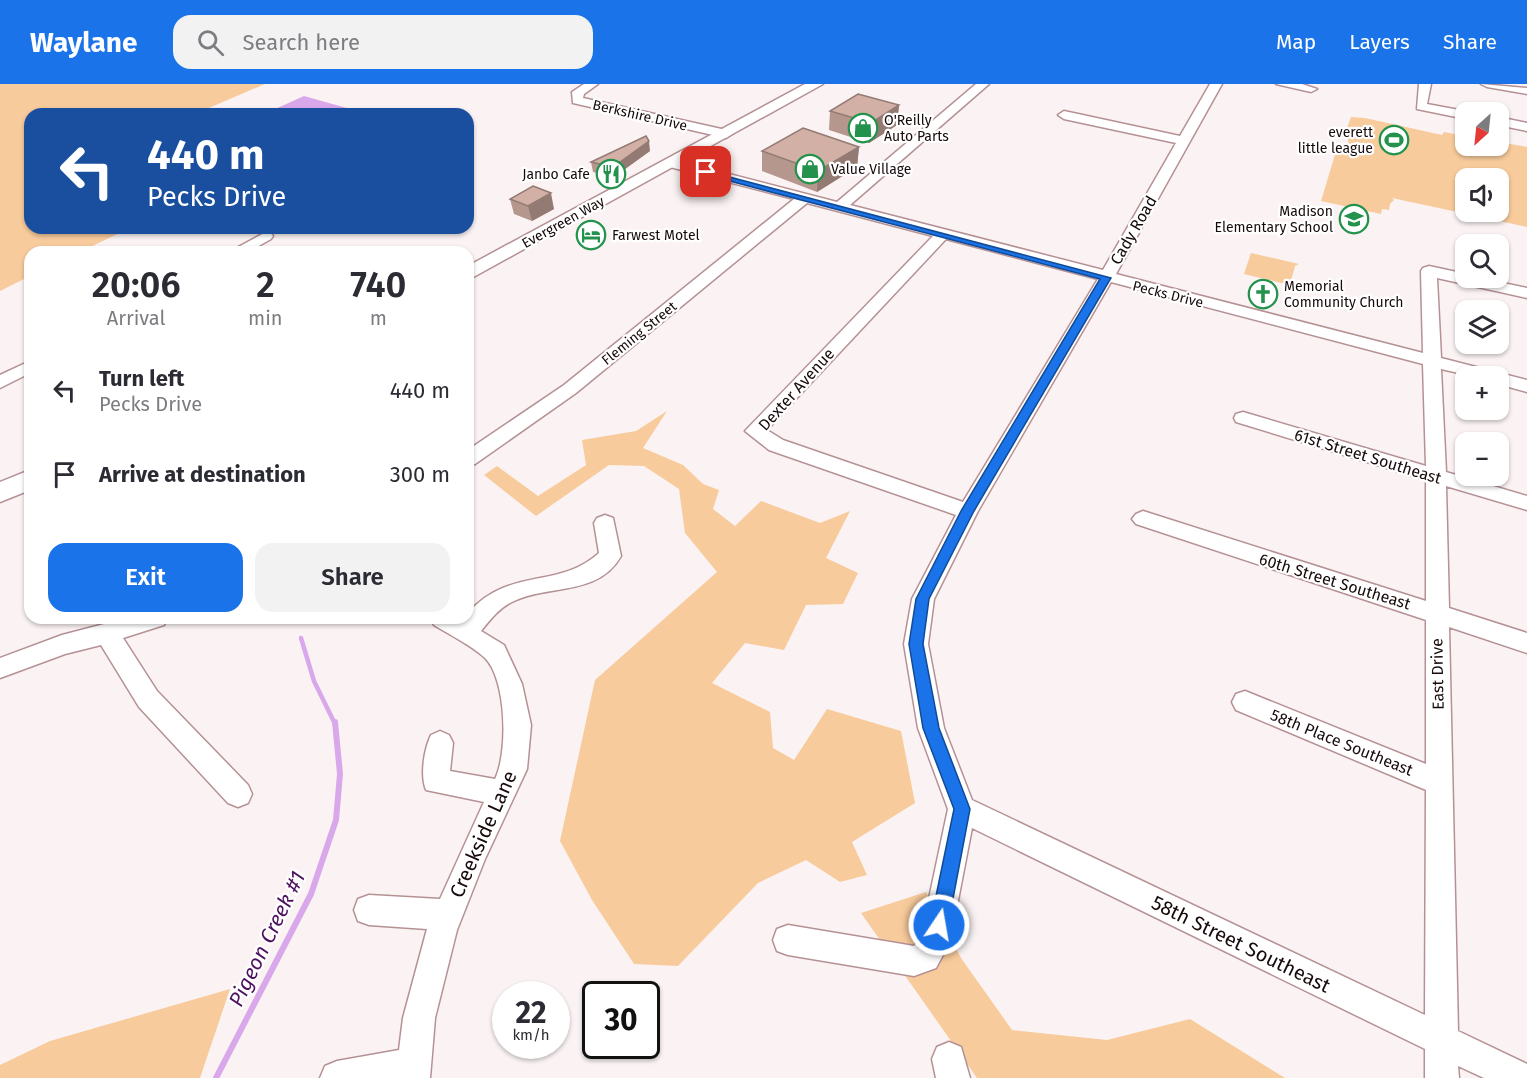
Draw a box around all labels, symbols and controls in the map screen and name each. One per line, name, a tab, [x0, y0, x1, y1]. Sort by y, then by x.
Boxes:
search box	[173, 15, 593, 69]
text: Waylane	[30, 26, 137, 59]
icon: search	[194, 26, 227, 59]
text: Search here	[242, 29, 360, 56]
text: Map	[1276, 29, 1316, 55]
text: Layers	[1349, 29, 1410, 55]
text: Share	[1443, 29, 1497, 55]
street label: Berkshire Drive	[591, 96, 689, 135]
north arrow	[1455, 102, 1509, 156]
map controls	[1455, 102, 1509, 486]
shop icon: O'Reilly Auto Parts	[847, 112, 879, 144]
place label: O'Reilly Auto Parts	[884, 112, 949, 145]
place label: everett little league	[1298, 124, 1374, 157]
sports icon: everett little league	[1378, 124, 1410, 156]
text: 440 m	[147, 130, 264, 180]
icon: left	[48, 132, 126, 210]
pin	[680, 146, 731, 197]
shop icon: Value Village	[794, 153, 826, 185]
icon: arrive	[689, 155, 722, 188]
restaurant icon: Janbo Cafe	[595, 158, 627, 190]
place label: Value Village	[831, 161, 911, 178]
place label: Janbo Cafe	[522, 166, 590, 183]
button: sound	[1455, 168, 1509, 222]
text: Pecks Drive	[147, 181, 286, 213]
street label: Evergreen Way	[519, 193, 608, 252]
street label: Cady Road	[1106, 193, 1161, 268]
place label: Madison Elementary School	[1215, 203, 1333, 236]
school or university icon: Madison Elementary School	[1338, 203, 1370, 235]
hotel icon: Farwest Motel	[575, 219, 607, 251]
place label: Farwest Motel	[612, 227, 700, 244]
button: search	[1455, 234, 1509, 288]
text: 20:06	[92, 263, 180, 307]
text: 2	[256, 263, 275, 307]
text: 740	[350, 263, 406, 307]
street label: Pecks Drive	[1131, 278, 1205, 311]
church icon: Memorial Community Church	[1247, 278, 1279, 310]
place label: Memorial Community Church	[1284, 278, 1404, 311]
street label: Fleming Street	[598, 297, 681, 369]
button: layers	[1455, 300, 1509, 354]
text: Arrival	[107, 306, 165, 330]
text: min	[248, 306, 283, 330]
text: m	[370, 306, 387, 330]
street label: Dexter Avenue	[754, 344, 838, 434]
text: Turn left	[99, 365, 184, 392]
button: +	[1455, 366, 1509, 420]
icon: left	[48, 374, 81, 407]
text: 440 m	[390, 377, 450, 404]
text: Pecks Drive	[99, 392, 202, 416]
street label: 61st Street Southeast	[1292, 425, 1444, 488]
button: −	[1455, 432, 1509, 486]
icon: arrive	[48, 458, 81, 491]
text: Arrive at destination	[99, 461, 306, 488]
text: 300 m	[390, 461, 450, 488]
button: Exit	[48, 543, 243, 612]
button: Share	[255, 543, 450, 612]
street label: 60th Street Southeast	[1257, 549, 1413, 614]
street label: East Drive	[1427, 638, 1448, 710]
street label: 58th Place Southeast	[1268, 705, 1416, 780]
street label: Creekside Lane	[444, 767, 522, 901]
water label: Pigeon Creek #1	[223, 867, 311, 1011]
street label: 58th Street Southeast	[1148, 890, 1335, 998]
position arrow	[907, 893, 971, 957]
speed limit sign: 30	[582, 981, 660, 1059]
text: 22	[515, 995, 547, 1031]
text: km/h	[512, 1026, 550, 1044]

